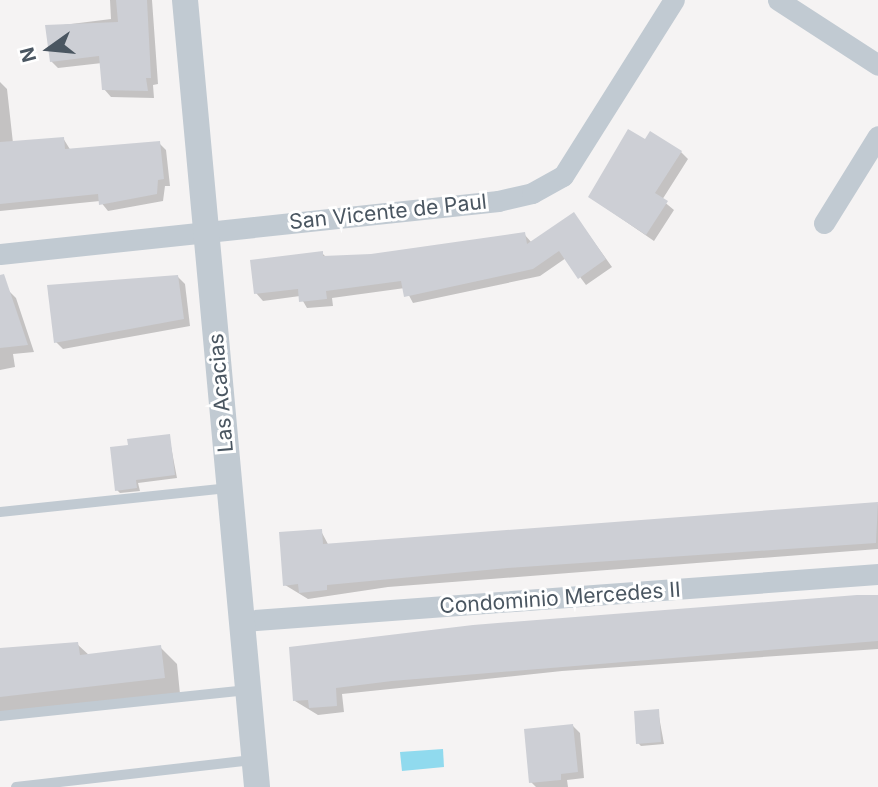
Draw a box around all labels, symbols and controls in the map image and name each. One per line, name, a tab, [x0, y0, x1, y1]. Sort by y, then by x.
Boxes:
north arrow	[14, 14, 84, 84]
text: N	[15, 45, 41, 65]
street label: San Vicente de Paul	[288, 189, 488, 235]
street label: Las Acacias	[203, 333, 239, 453]
street label: Condominio Mercedes II	[439, 577, 681, 619]

